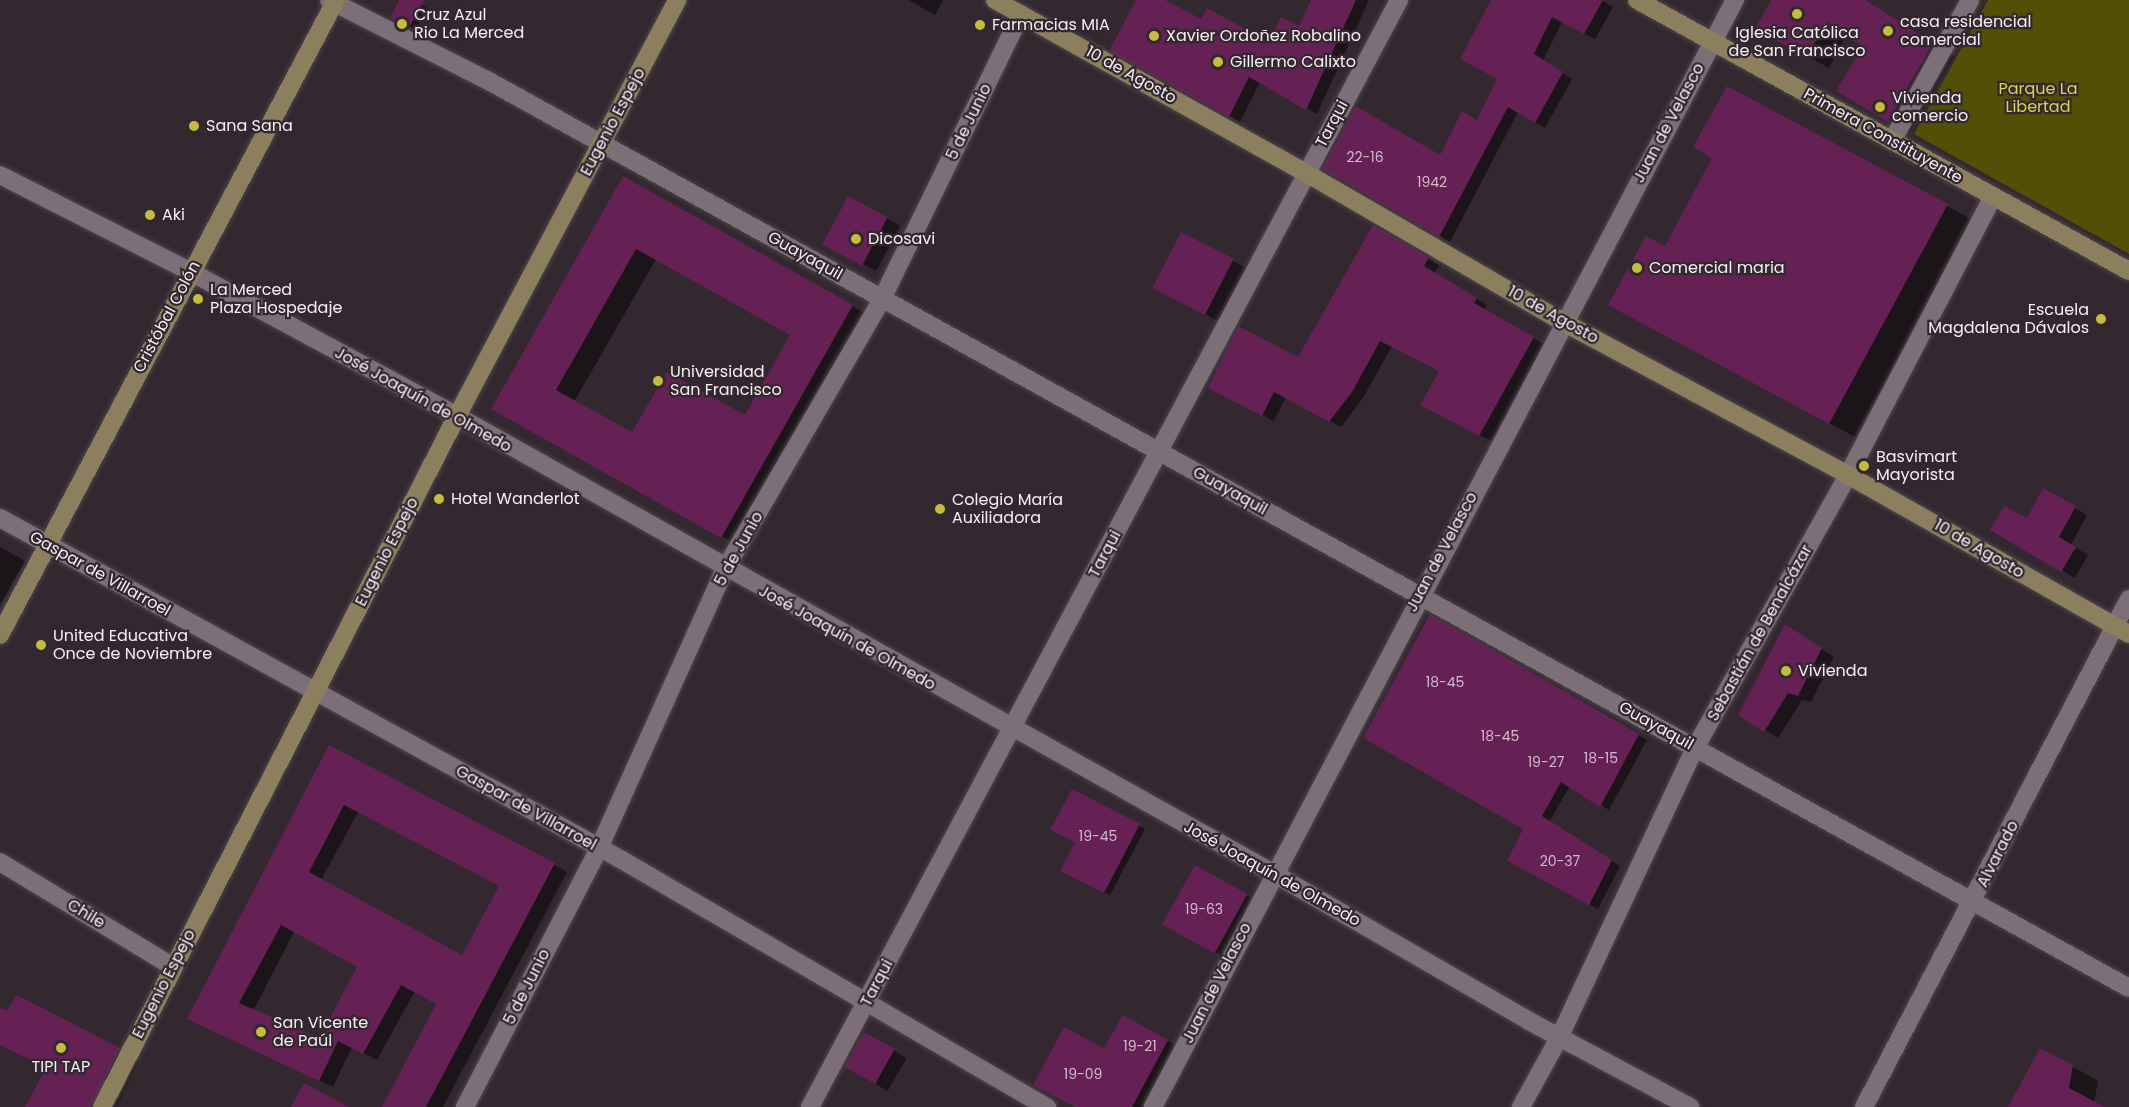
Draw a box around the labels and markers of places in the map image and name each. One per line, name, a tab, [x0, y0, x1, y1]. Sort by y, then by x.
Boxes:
place label: Cruz Azul Rio La Merced	[414, 5, 524, 43]
marker: Iglesia Católica de San Francisco	[1790, 7, 1804, 21]
place label: casa residencial comercial	[1900, 12, 2032, 50]
place label: Farmacias MIA	[992, 15, 1110, 35]
marker: Cruz Azul Rio La Merced	[395, 17, 409, 31]
marker: Farmacias MIA	[973, 18, 987, 32]
place label: Iglesia Católica de San Francisco	[1729, 23, 1865, 61]
marker: casa residencial comercial	[1881, 24, 1895, 38]
place label: Xavier Ordoñez Robalino	[1166, 26, 1361, 46]
marker: Xavier Ordoñez Robalino	[1147, 29, 1161, 43]
place label: Gillermo Calixto	[1230, 52, 1356, 72]
marker: Gillermo Calixto	[1211, 55, 1225, 69]
place label: Vivienda comercio	[1892, 88, 1968, 126]
marker: Vivienda comercio	[1873, 100, 1887, 114]
place label: Sana Sana	[206, 116, 293, 136]
marker: Sana Sana	[187, 119, 201, 133]
place label: Aki	[162, 205, 185, 225]
marker: Aki	[143, 208, 157, 222]
place label: Dicosavi	[868, 229, 935, 249]
marker: Dicosavi	[849, 232, 863, 246]
place label: Comercial maria	[1649, 258, 1785, 278]
marker: Comercial maria	[1630, 261, 1644, 275]
place label: La Merced Plaza Hospedaje	[210, 280, 342, 318]
marker: La Merced Plaza Hospedaje	[191, 292, 205, 306]
place label: Escuela Magdalena Dávalos	[1928, 300, 2089, 338]
marker: Escuela Magdalena Dávalos	[2094, 312, 2108, 326]
place label: Universidad San Francisco	[670, 362, 782, 400]
marker: Universidad San Francisco	[651, 374, 665, 388]
place label: Basvimart Mayorista	[1876, 447, 1957, 485]
marker: Basvimart Mayorista	[1857, 459, 1871, 473]
place label: Hotel Wanderlot	[451, 489, 580, 509]
place label: Colegio María Auxiliadora	[952, 490, 1063, 528]
marker: Hotel Wanderlot	[432, 492, 446, 506]
marker: Colegio María Auxiliadora	[933, 502, 947, 516]
place label: United Educativa Once de Noviembre	[53, 626, 212, 664]
marker: United Educativa Once de Noviembre	[34, 638, 48, 652]
place label: Vivienda	[1798, 661, 1867, 681]
marker: Vivienda	[1779, 664, 1793, 678]
place label: San Vicente de Paúl	[273, 1013, 368, 1051]
marker: San Vicente de Paúl	[254, 1025, 268, 1039]
marker: TIPI TAP	[54, 1041, 68, 1055]
place label: TIPI TAP	[32, 1057, 90, 1077]

